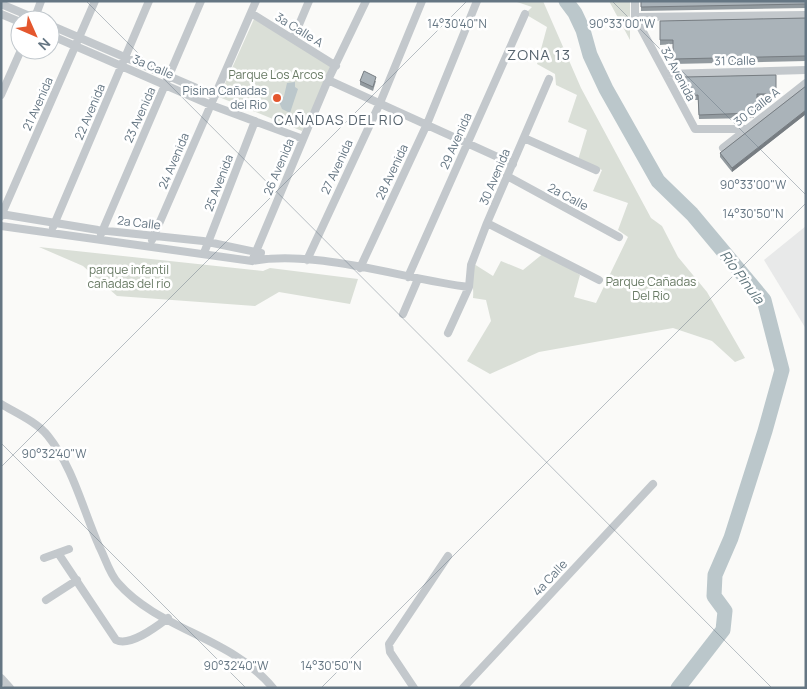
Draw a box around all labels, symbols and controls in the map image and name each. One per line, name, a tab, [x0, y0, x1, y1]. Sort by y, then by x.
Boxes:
street label: 3a Calle A	[272, 8, 327, 51]
north arrow	[10, 10, 60, 60]
text: 14°30'40"N	[427, 15, 487, 32]
text: 90°33'00"W	[589, 15, 656, 32]
text: N	[34, 34, 55, 55]
district label: ZONA 13	[507, 44, 571, 65]
street label: 32 Avenida	[657, 44, 700, 104]
street label: 3a Calle	[130, 50, 177, 83]
street label: 31 Calle	[714, 52, 756, 69]
park label: Parque Los Arcos	[228, 66, 324, 83]
street label: 21 Avenida	[18, 74, 57, 133]
street label: 22 Avenida	[70, 81, 109, 143]
place label: Pisina Cañadas del Rio	[183, 82, 267, 113]
street label: 30 Calle A	[730, 83, 784, 130]
street label: 23 Avenida	[120, 84, 159, 145]
marker: Pisina Cañadas del Rio	[271, 92, 283, 104]
district label: CAÑADAS DEL RIO	[274, 110, 404, 129]
street label: 29 Avenida	[436, 110, 476, 172]
street label: 24 Avenida	[154, 130, 193, 192]
street label: 26 Avenida	[259, 136, 298, 198]
street label: 27 Avenida	[316, 137, 357, 197]
street label: 28 Avenida	[371, 141, 412, 202]
street label: 30 Avenida	[475, 146, 514, 208]
street label: 25 Avenida	[200, 152, 237, 214]
text: 90°33'00"W	[720, 176, 787, 193]
street label: 2a Calle	[545, 179, 592, 214]
text: 14°30'50"N	[723, 205, 783, 222]
street label: 2a Calle	[116, 211, 162, 234]
water label: Río Pinula	[716, 246, 770, 308]
park label: parque infantil cañadas del rio	[87, 261, 171, 292]
park label: Parque Cañadas Del Rio	[606, 273, 696, 304]
text: 90°32'40"W	[21, 445, 87, 462]
street label: 4a Calle	[528, 556, 571, 600]
text: 90°32'40"W	[203, 657, 269, 674]
text: 14°30'50"N	[301, 657, 361, 674]

